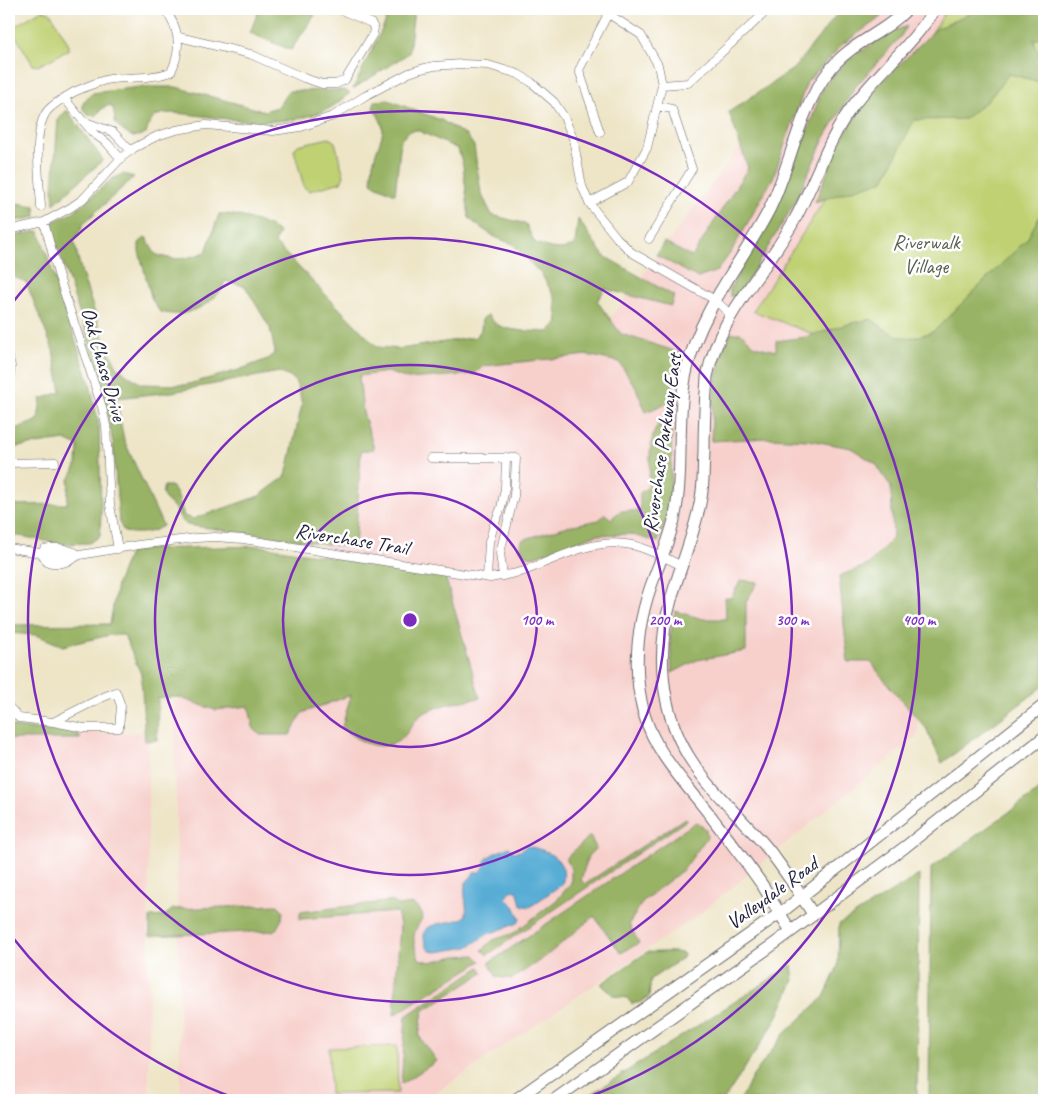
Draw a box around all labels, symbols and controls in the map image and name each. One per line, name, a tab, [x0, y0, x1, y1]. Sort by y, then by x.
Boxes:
park label: Riverwalk Village	[892, 229, 961, 279]
street label: Oak Chase Drive	[75, 304, 133, 425]
street label: Riverchase Parkway East	[637, 350, 688, 534]
street label: Riverchase Trail	[294, 517, 414, 561]
centre of rings	[401, 611, 419, 629]
text: 100 m	[521, 611, 555, 630]
text: 200 m	[649, 611, 683, 630]
text: 300 m	[776, 611, 810, 630]
text: 400 m	[903, 611, 937, 630]
street label: Valleydale Road	[721, 849, 825, 935]

